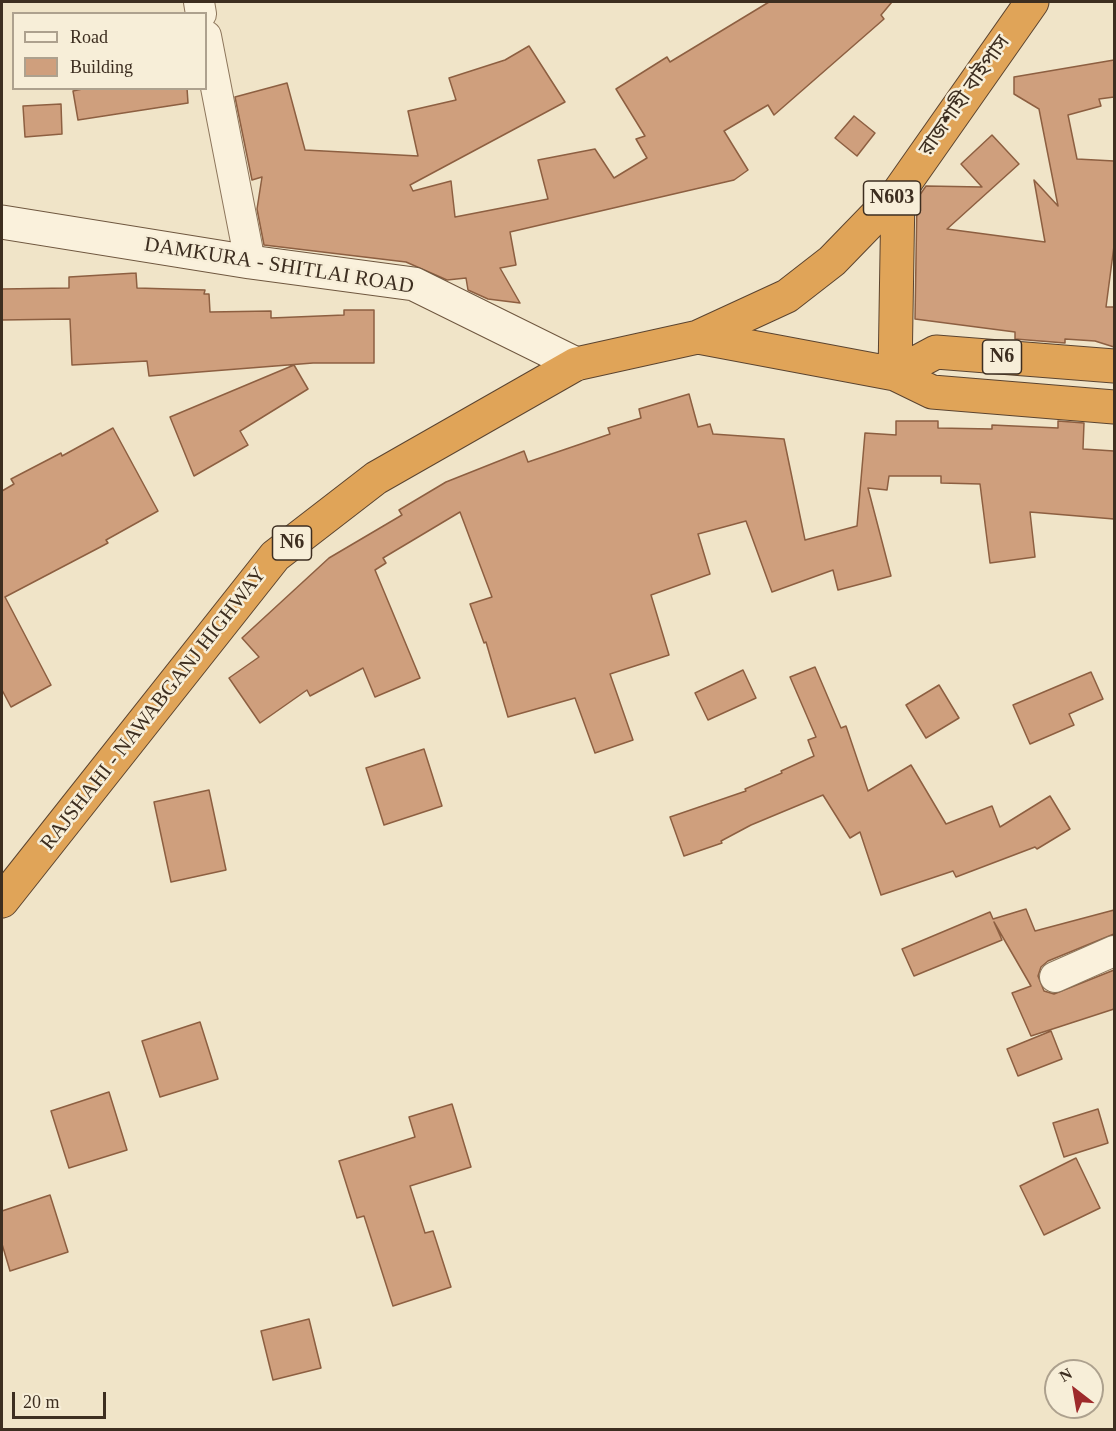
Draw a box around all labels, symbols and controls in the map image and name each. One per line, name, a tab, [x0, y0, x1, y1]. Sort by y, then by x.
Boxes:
legend	[12, 12, 207, 90]
text: Road	[70, 27, 108, 47]
street label: রাজশাহী বাইপাস	[914, 31, 1016, 161]
text: Building	[70, 57, 133, 77]
road number: N603	[864, 181, 920, 215]
street label: DAMKURA - SHITLAI ROAD	[143, 232, 415, 300]
road number: N6	[982, 340, 1022, 374]
road number: N6	[272, 526, 312, 560]
street label: RAJSHAHI - NAWABGANJ HIGHWAY	[36, 563, 272, 855]
north arrow	[1044, 1359, 1104, 1419]
text: N	[1056, 1365, 1075, 1385]
scale bar	[15, 1380, 110, 1418]
text: 20 m	[23, 1392, 60, 1412]

